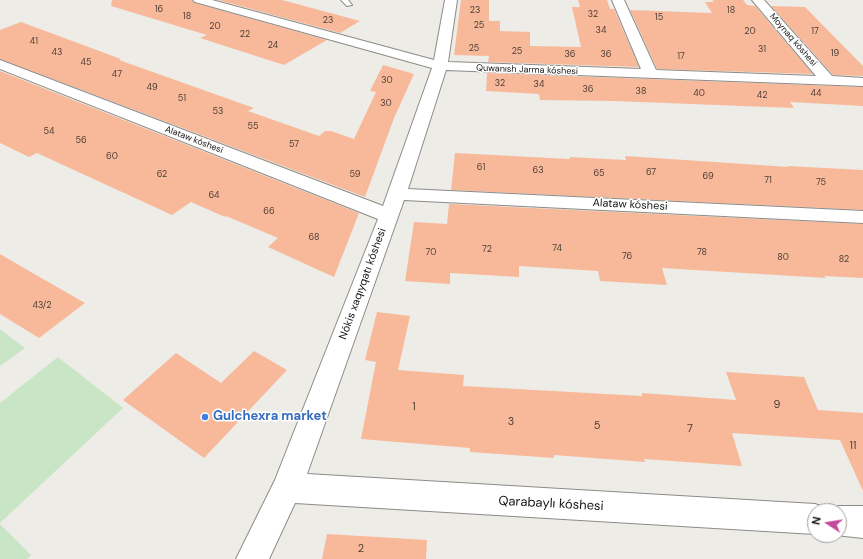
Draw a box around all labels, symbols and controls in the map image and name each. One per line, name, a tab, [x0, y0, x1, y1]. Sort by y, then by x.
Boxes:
house number: 16	[155, 5, 163, 15]
house number: 23	[470, 6, 480, 16]
house number: 18	[727, 6, 735, 16]
house number: 32	[588, 10, 598, 20]
street label: Moynaq kóshesi	[767, 11, 819, 69]
house number: 18	[183, 12, 191, 22]
house number: 15	[655, 13, 663, 23]
house number: 23	[323, 16, 333, 26]
house number: 25	[474, 21, 484, 31]
house number: 20	[209, 22, 221, 32]
house number: 34	[596, 26, 606, 36]
house number: 20	[744, 27, 756, 37]
house number: 17	[811, 27, 819, 37]
house number: 22	[240, 30, 250, 40]
house number: 41	[30, 37, 38, 47]
house number: 24	[268, 41, 278, 51]
house number: 25	[469, 44, 479, 54]
house number: 31	[758, 45, 766, 55]
house number: 25	[512, 47, 522, 57]
house number: 43	[52, 48, 62, 58]
house number: 19	[831, 49, 839, 59]
house number: 36	[565, 50, 575, 60]
house number: 36	[601, 50, 611, 60]
house number: 17	[677, 52, 685, 62]
house number: 45	[81, 58, 91, 68]
street label: Quwanısh Jarma kóshesi	[476, 63, 578, 77]
house number: 47	[112, 70, 122, 80]
house number: 30	[381, 76, 393, 86]
house number: 32	[495, 79, 505, 89]
house number: 34	[534, 80, 544, 90]
house number: 49	[146, 83, 158, 93]
house number: 36	[583, 85, 593, 95]
house number: 38	[636, 87, 646, 97]
house number: 40	[693, 89, 705, 99]
house number: 44	[811, 89, 821, 99]
house number: 42	[757, 91, 767, 101]
house number: 51	[178, 94, 186, 104]
house number: 30	[380, 99, 392, 109]
house number: 53	[213, 107, 223, 117]
house number: 55	[248, 122, 258, 132]
street label: Alataw kóshesi	[163, 124, 225, 156]
house number: 54	[44, 127, 54, 137]
house number: 56	[75, 136, 87, 146]
house number: 57	[289, 140, 299, 150]
house number: 60	[106, 152, 118, 162]
house number: 61	[477, 163, 485, 173]
house number: 63	[533, 166, 543, 176]
house number: 67	[646, 168, 656, 178]
house number: 65	[594, 169, 604, 179]
house number: 62	[157, 170, 167, 180]
house number: 59	[350, 170, 360, 180]
house number: 69	[702, 172, 714, 182]
house number: 71	[764, 176, 772, 186]
house number: 75	[816, 178, 826, 188]
house number: 64	[208, 191, 220, 201]
street label: Alataw kóshesi	[592, 196, 668, 214]
house number: 66	[263, 207, 275, 217]
street label: Nókis xaqıyqatı kóshesi	[337, 227, 389, 341]
house number: 68	[308, 233, 320, 243]
house number: 74	[552, 244, 562, 254]
house number: 72	[482, 245, 492, 255]
house number: 70	[426, 248, 436, 258]
house number: 78	[697, 248, 707, 258]
house number: 76	[622, 252, 632, 262]
house number: 80	[777, 253, 789, 263]
house number: 82	[839, 255, 849, 265]
house number: 43/2	[32, 301, 52, 311]
house number: 9	[774, 398, 780, 412]
house number: 1	[412, 400, 416, 414]
place label: Gulchexra market	[213, 409, 327, 425]
marker: Gulchexra market	[200, 412, 210, 422]
house number: 3	[508, 415, 514, 429]
house number: 5	[594, 419, 600, 433]
house number: 7	[687, 422, 693, 436]
house number: 11	[850, 439, 856, 453]
street label: Qarabaylı kóshesi	[498, 493, 604, 515]
north arrow	[807, 503, 847, 543]
text: N	[809, 515, 824, 526]
house number: 2	[358, 542, 364, 556]

